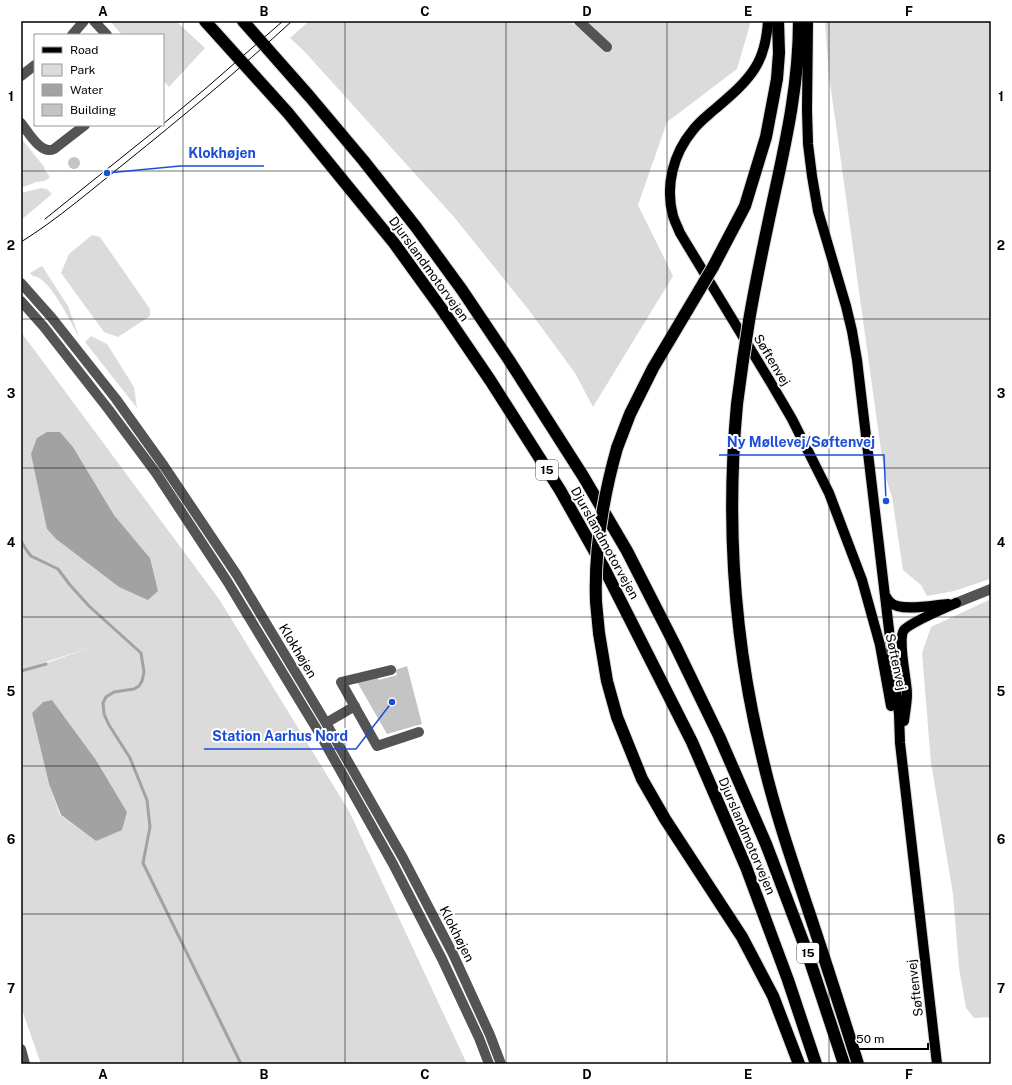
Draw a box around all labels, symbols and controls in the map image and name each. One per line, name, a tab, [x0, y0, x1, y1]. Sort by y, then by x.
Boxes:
text: A	[98, 4, 108, 19]
text: B	[260, 4, 269, 19]
text: C	[420, 4, 430, 19]
text: D	[582, 4, 592, 19]
text: E	[744, 4, 752, 19]
text: F	[905, 4, 913, 19]
legend	[34, 34, 164, 126]
text: Road	[70, 43, 98, 57]
text: Park	[70, 63, 96, 77]
text: Water	[70, 83, 104, 97]
text: 1	[8, 89, 14, 104]
text: 1	[998, 89, 1004, 104]
text: Building	[70, 103, 116, 117]
callout: Klokhøjen	[180, 140, 264, 166]
text: Klokhøjen	[188, 145, 256, 161]
street label: Djurslandmotorvejen	[386, 214, 472, 324]
text: 2	[7, 238, 15, 253]
text: 2	[997, 238, 1005, 253]
street label: Søftenvej	[751, 331, 793, 389]
text: 3	[7, 386, 16, 401]
text: 3	[997, 386, 1006, 401]
callout: Ny Møllevej/Søftenvej	[719, 429, 884, 455]
text: Ny Møllevej/Søftenvej	[727, 434, 875, 450]
road number: 15	[536, 460, 558, 480]
street label: Djurslandmotorvejen	[568, 484, 642, 602]
text: 4	[7, 535, 16, 550]
text: 4	[997, 535, 1006, 550]
street label: Klokhøjen	[276, 621, 320, 681]
street label: Søftenvej	[883, 632, 909, 692]
text: 5	[7, 684, 16, 699]
text: 5	[997, 684, 1006, 699]
callout: Station Aarhus Nord	[204, 723, 356, 749]
text: Station Aarhus Nord	[212, 728, 348, 744]
street label: Djurslandmotorvejen	[715, 775, 779, 897]
text: 6	[7, 832, 16, 847]
text: 6	[997, 832, 1006, 847]
street label: Klokhøjen	[437, 904, 477, 964]
road number: 15	[797, 943, 819, 963]
street label: Søftenvej	[904, 959, 926, 1017]
text: 7	[7, 981, 15, 996]
text: 7	[997, 981, 1005, 996]
scale bar	[850, 1025, 928, 1051]
text: 50 m	[856, 1032, 884, 1046]
text: A	[98, 1067, 108, 1082]
text: B	[260, 1067, 269, 1082]
text: C	[420, 1067, 430, 1082]
text: D	[582, 1067, 592, 1082]
text: E	[744, 1067, 752, 1082]
text: F	[905, 1067, 913, 1082]

